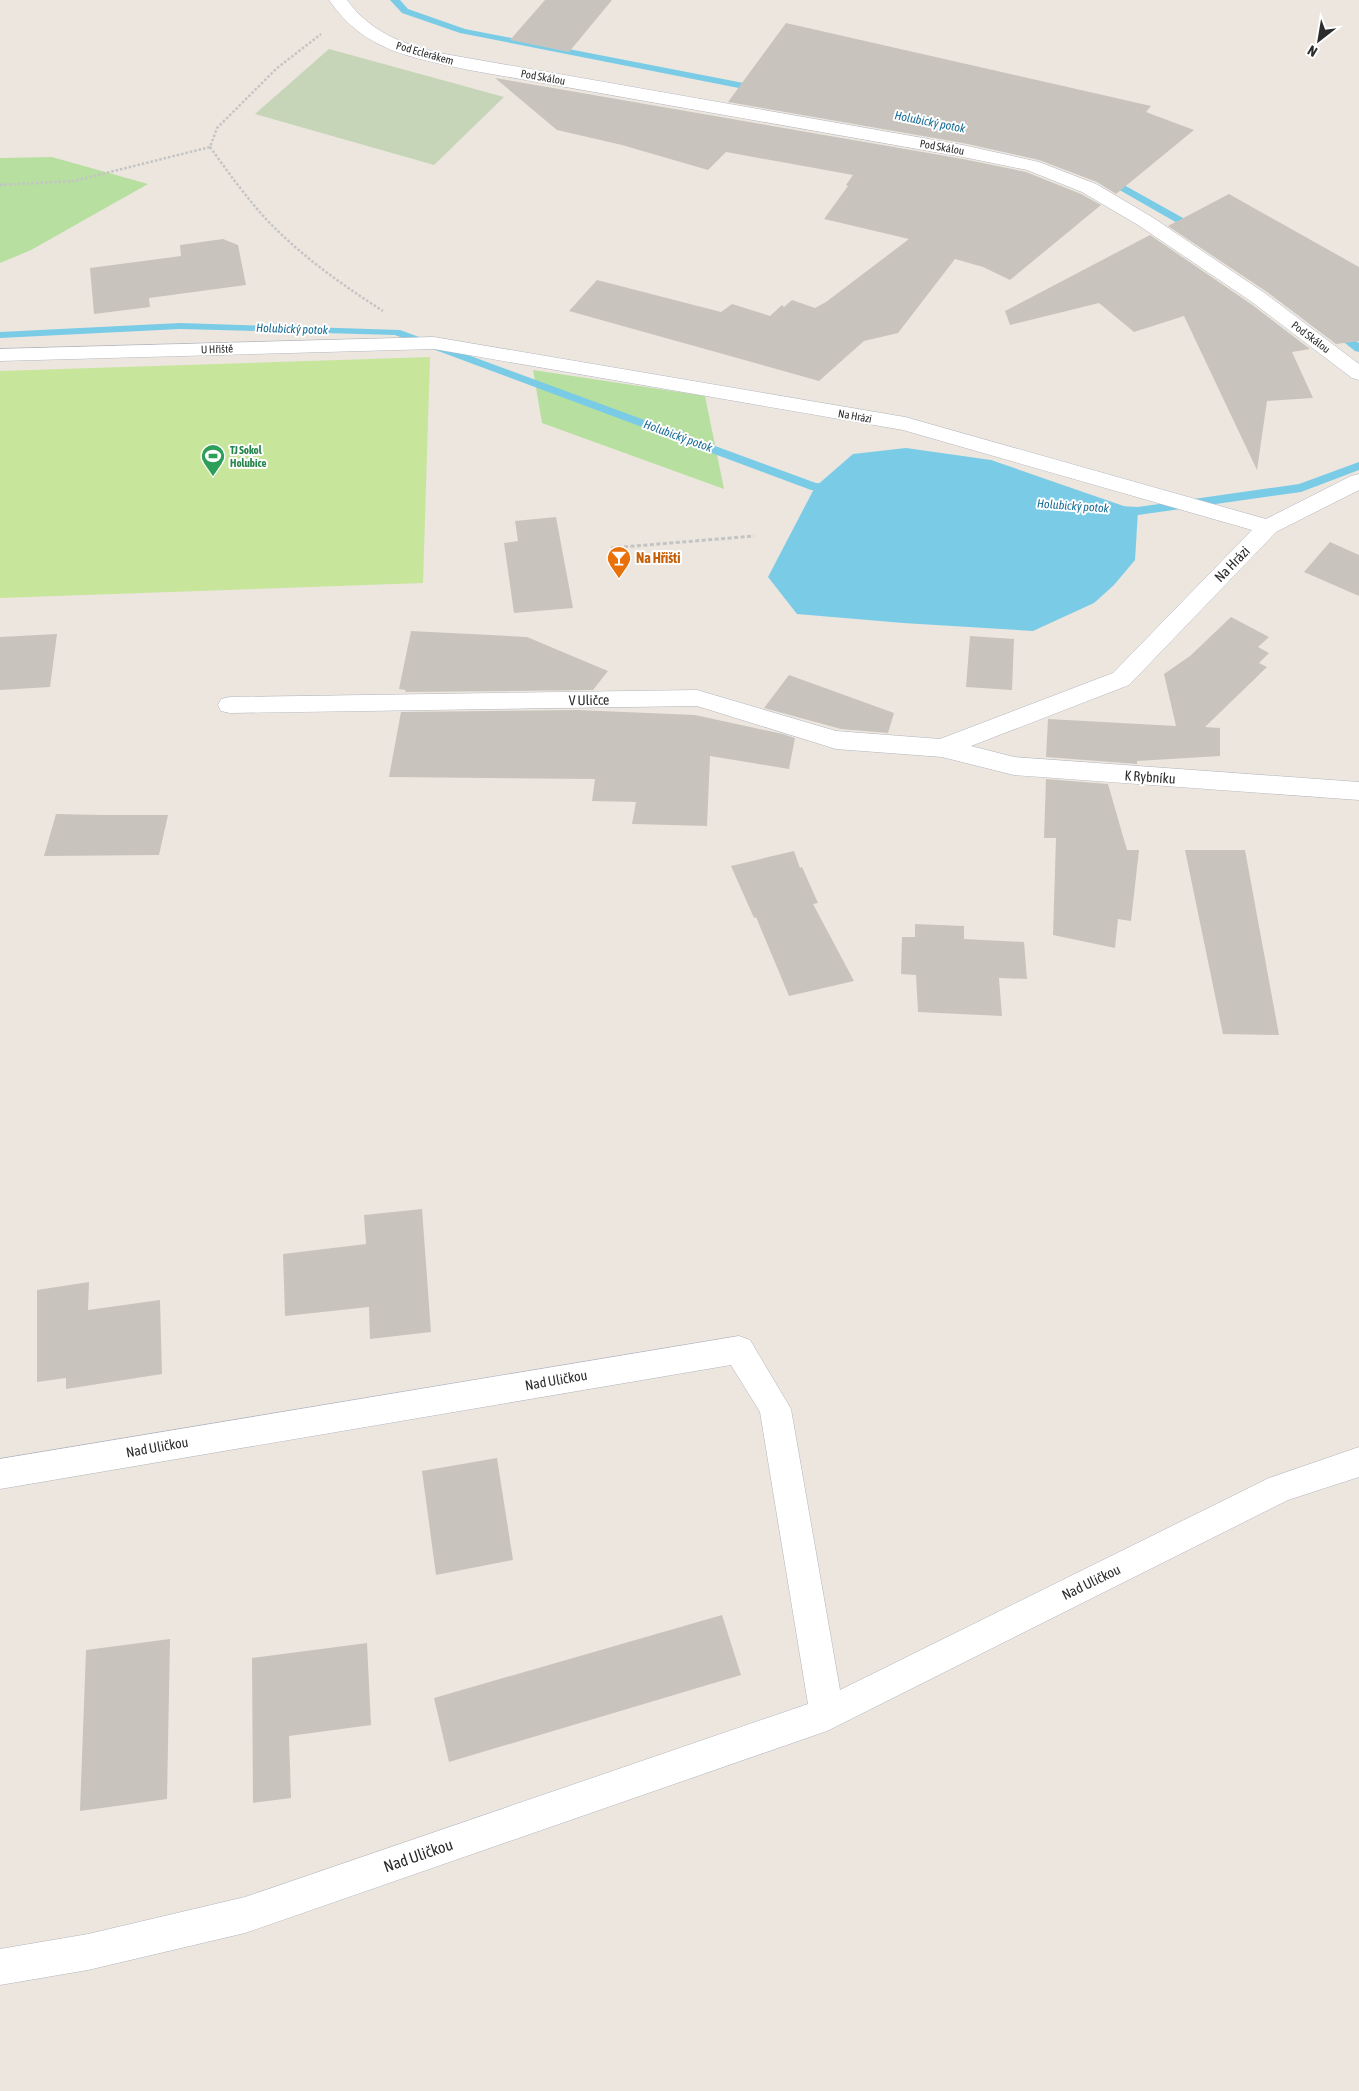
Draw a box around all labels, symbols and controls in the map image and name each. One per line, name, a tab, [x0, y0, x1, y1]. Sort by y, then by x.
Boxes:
north arrow	[1294, 15, 1344, 65]
street label: Pod Eclerákem	[395, 39, 455, 67]
text: N	[1305, 42, 1320, 60]
street label: Pod Skálou	[520, 67, 566, 87]
water label: Holubický potok	[893, 108, 967, 136]
street label: Pod Skálou	[919, 137, 965, 157]
street label: Pod Skálou	[1289, 319, 1333, 355]
water label: Holubický potok	[256, 321, 329, 337]
street label: U Hřiště	[201, 342, 233, 356]
street label: Na Hrázi	[837, 407, 873, 425]
water label: Holubický potok	[642, 417, 715, 455]
sports icon: TJ Sokol Holubice	[200, 443, 226, 477]
place label: TJ Sokol Holubice	[230, 444, 267, 469]
water label: Holubický potok	[1037, 497, 1110, 516]
street label: Na Hrázi	[1211, 543, 1253, 585]
bar icon: Na Hřišti	[606, 545, 632, 579]
place label: Na Hřišti	[636, 550, 680, 566]
street label: V Uličce	[569, 692, 609, 708]
street label: K Rybníku	[1124, 767, 1176, 787]
street label: Nad Uličkou	[524, 1367, 588, 1393]
street label: Nad Uličkou	[125, 1434, 189, 1460]
street label: Nad Uličkou	[1059, 1561, 1123, 1603]
street label: Nad Uličkou	[381, 1835, 455, 1875]

